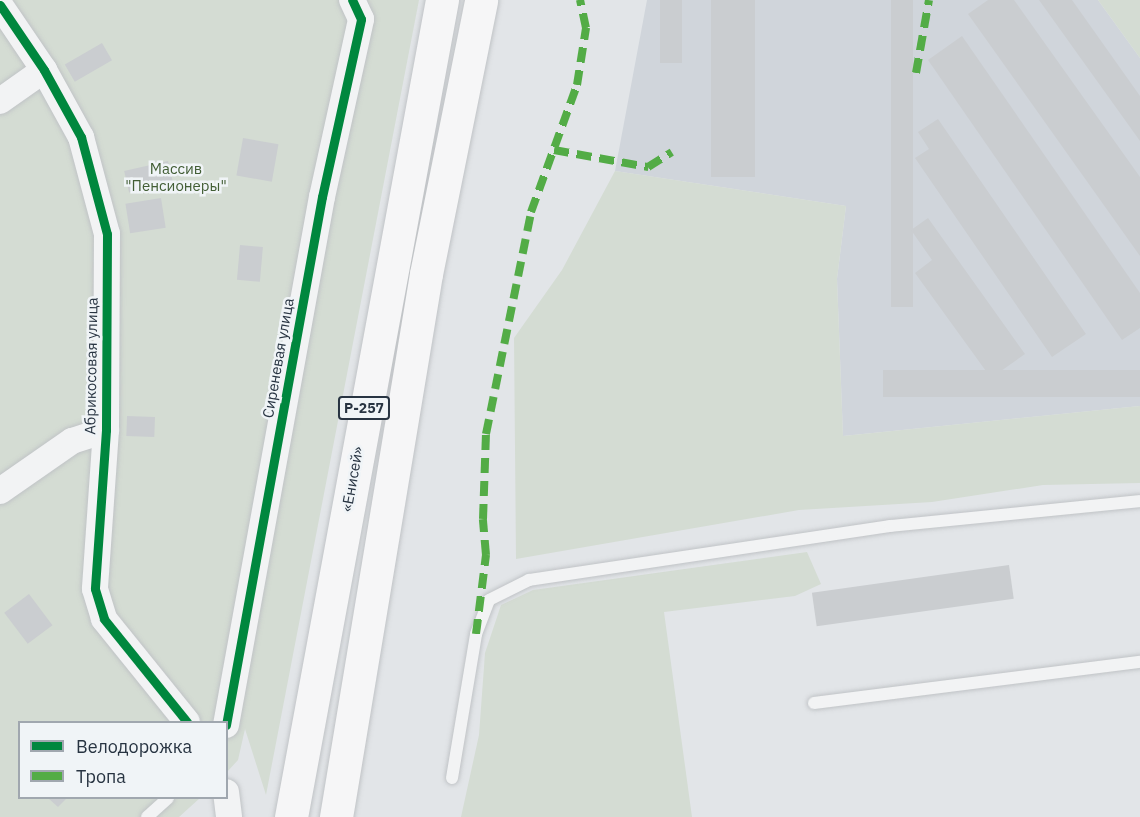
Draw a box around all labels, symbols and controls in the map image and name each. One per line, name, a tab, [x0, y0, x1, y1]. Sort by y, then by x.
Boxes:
park label: Массив "Пенсионеры"	[125, 159, 227, 194]
street label: Абрикосовая улица	[81, 297, 101, 435]
street label: Сиреневая улица	[259, 297, 297, 419]
road number: Р-257	[337, 397, 391, 419]
street label: «Енисей»	[337, 445, 367, 513]
legend	[18, 721, 228, 799]
text: Велодорожка	[76, 735, 192, 758]
text: Тропа	[76, 765, 126, 788]

